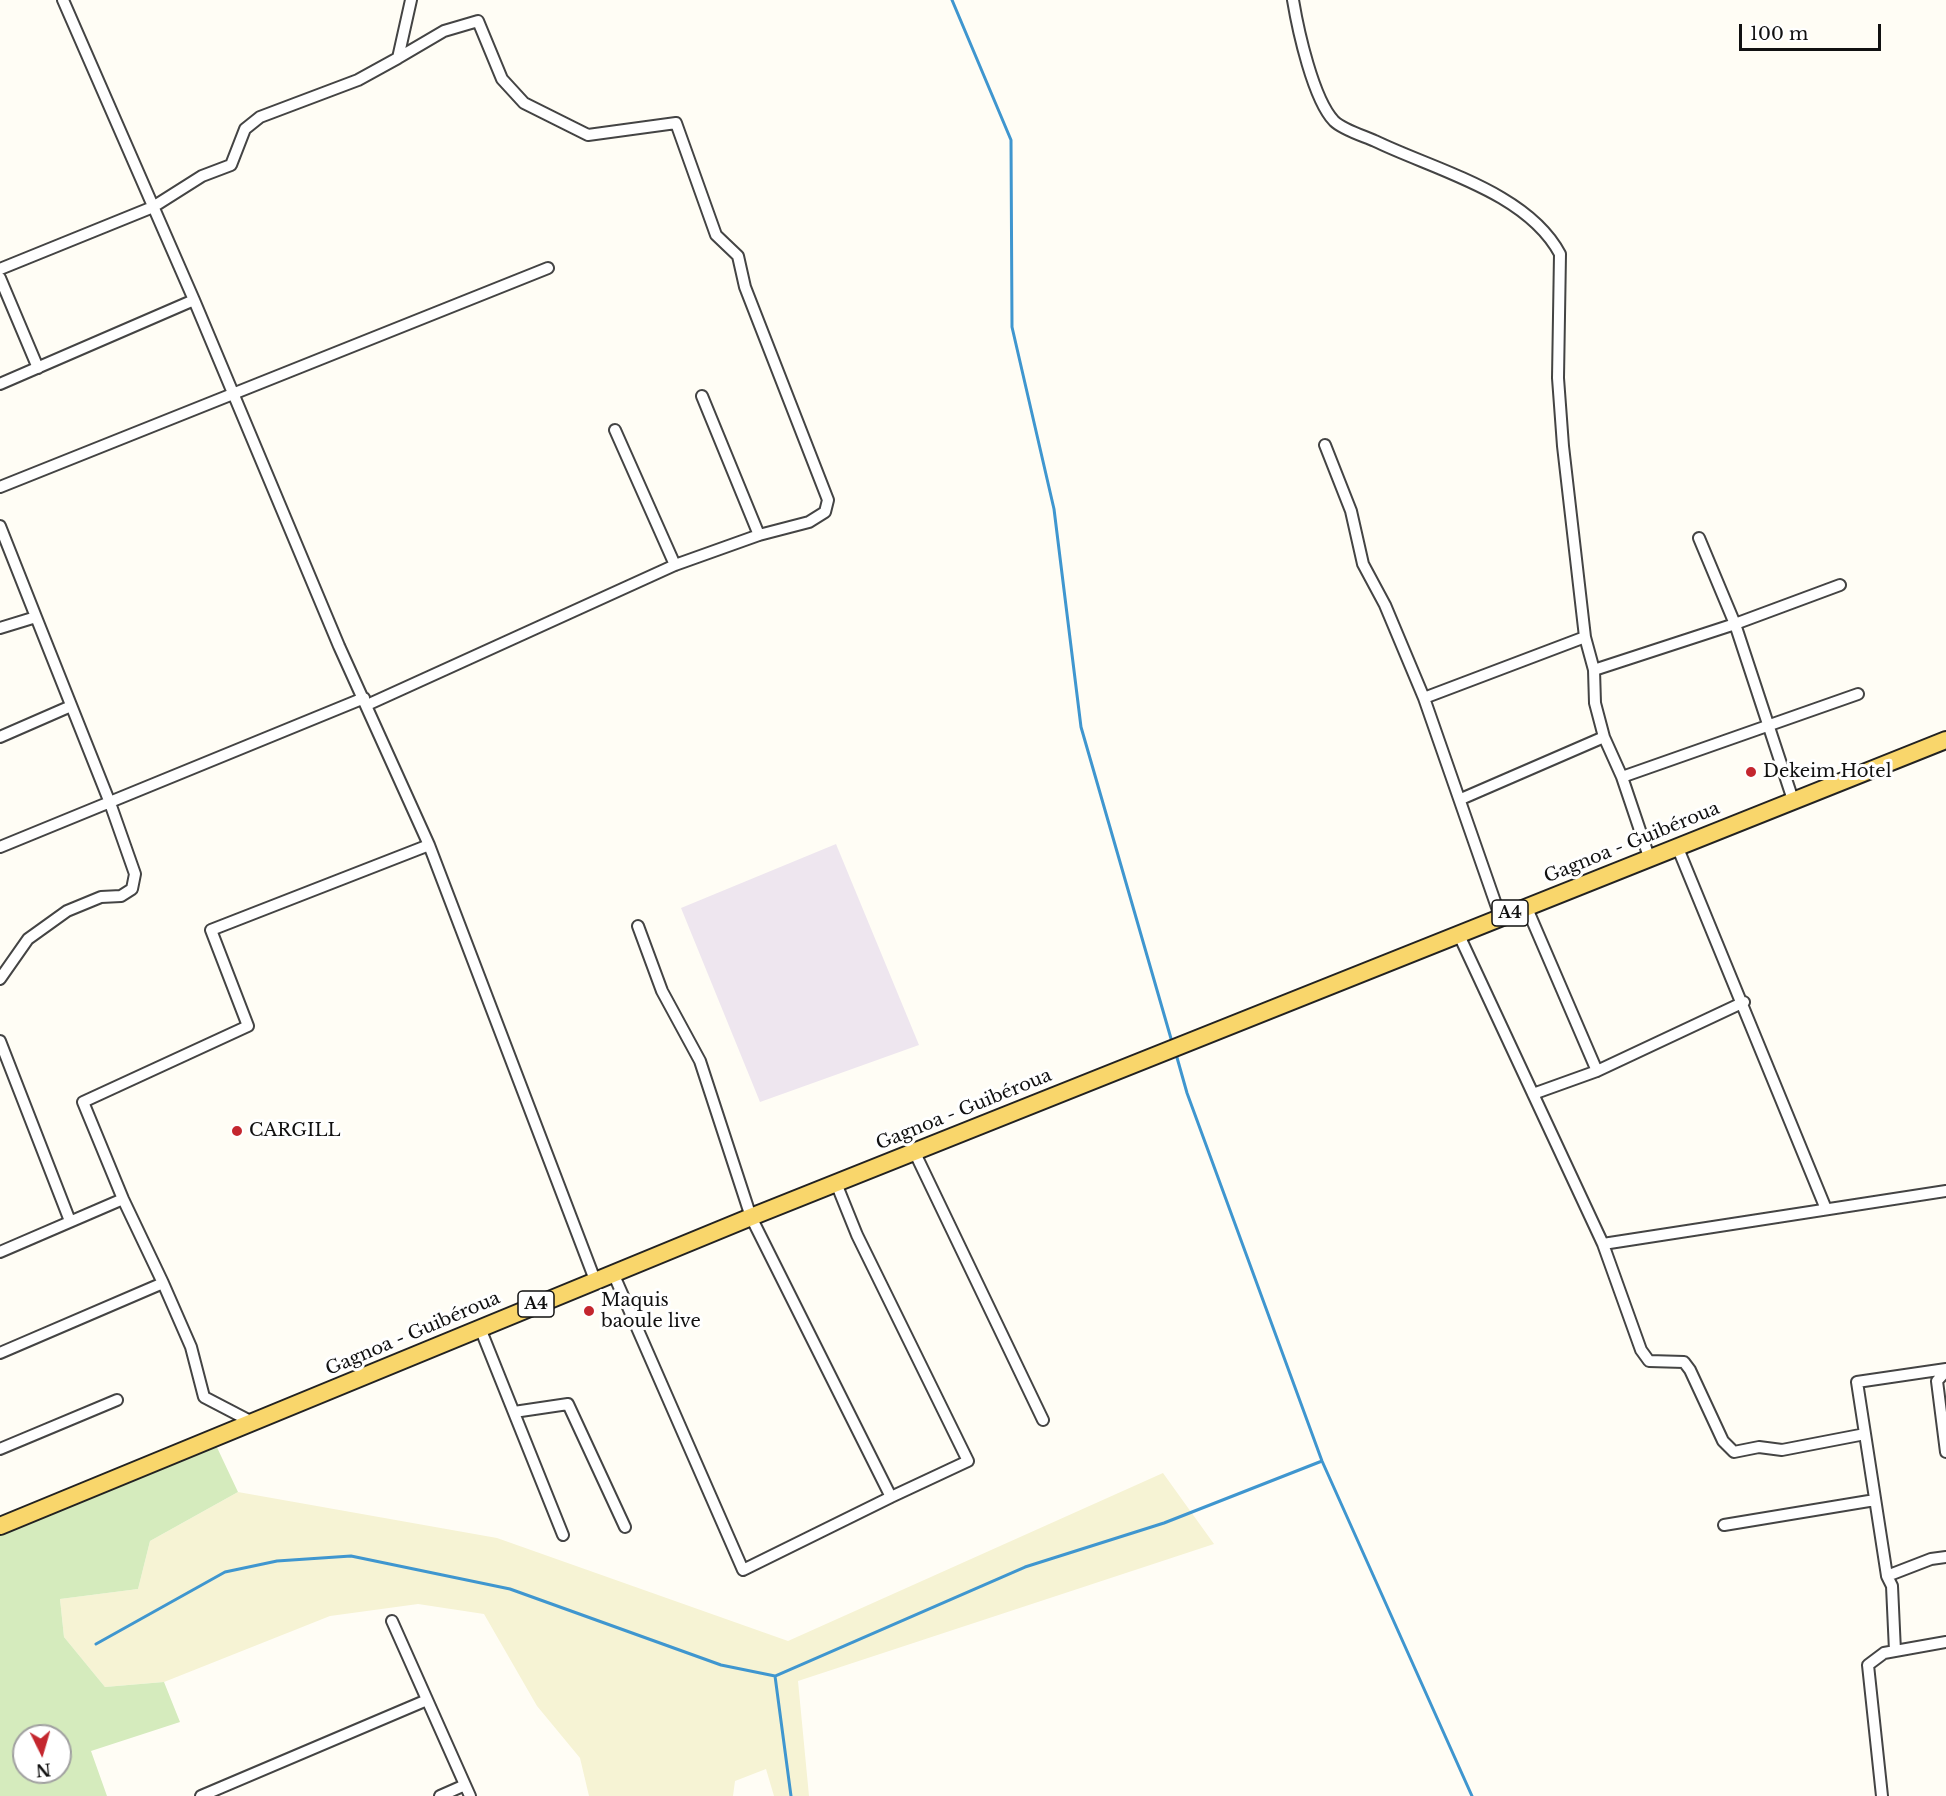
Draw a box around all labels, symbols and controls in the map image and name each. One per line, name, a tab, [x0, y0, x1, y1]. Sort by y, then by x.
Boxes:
scale bar	[1742, 12, 1884, 50]
text: 100 m	[1750, 23, 1808, 45]
place label: Dekeim Hotel	[1763, 761, 1891, 783]
marker: Dekeim Hotel	[1744, 765, 1758, 779]
street label: Gagnoa - Guibéroua	[1541, 798, 1723, 888]
road number: A4	[1492, 900, 1528, 926]
street label: Gagnoa - Guibéroua	[873, 1065, 1055, 1155]
place label: CARGILL	[249, 1120, 341, 1142]
marker: CARGILL	[230, 1124, 244, 1138]
street label: Gagnoa - Guibéroua	[323, 1287, 503, 1381]
place label: Maquis baoule live	[601, 1290, 701, 1332]
road number: A4	[518, 1291, 554, 1317]
marker: Maquis baoule live	[582, 1304, 596, 1318]
north arrow	[12, 1724, 72, 1784]
text: N	[35, 1759, 52, 1781]

